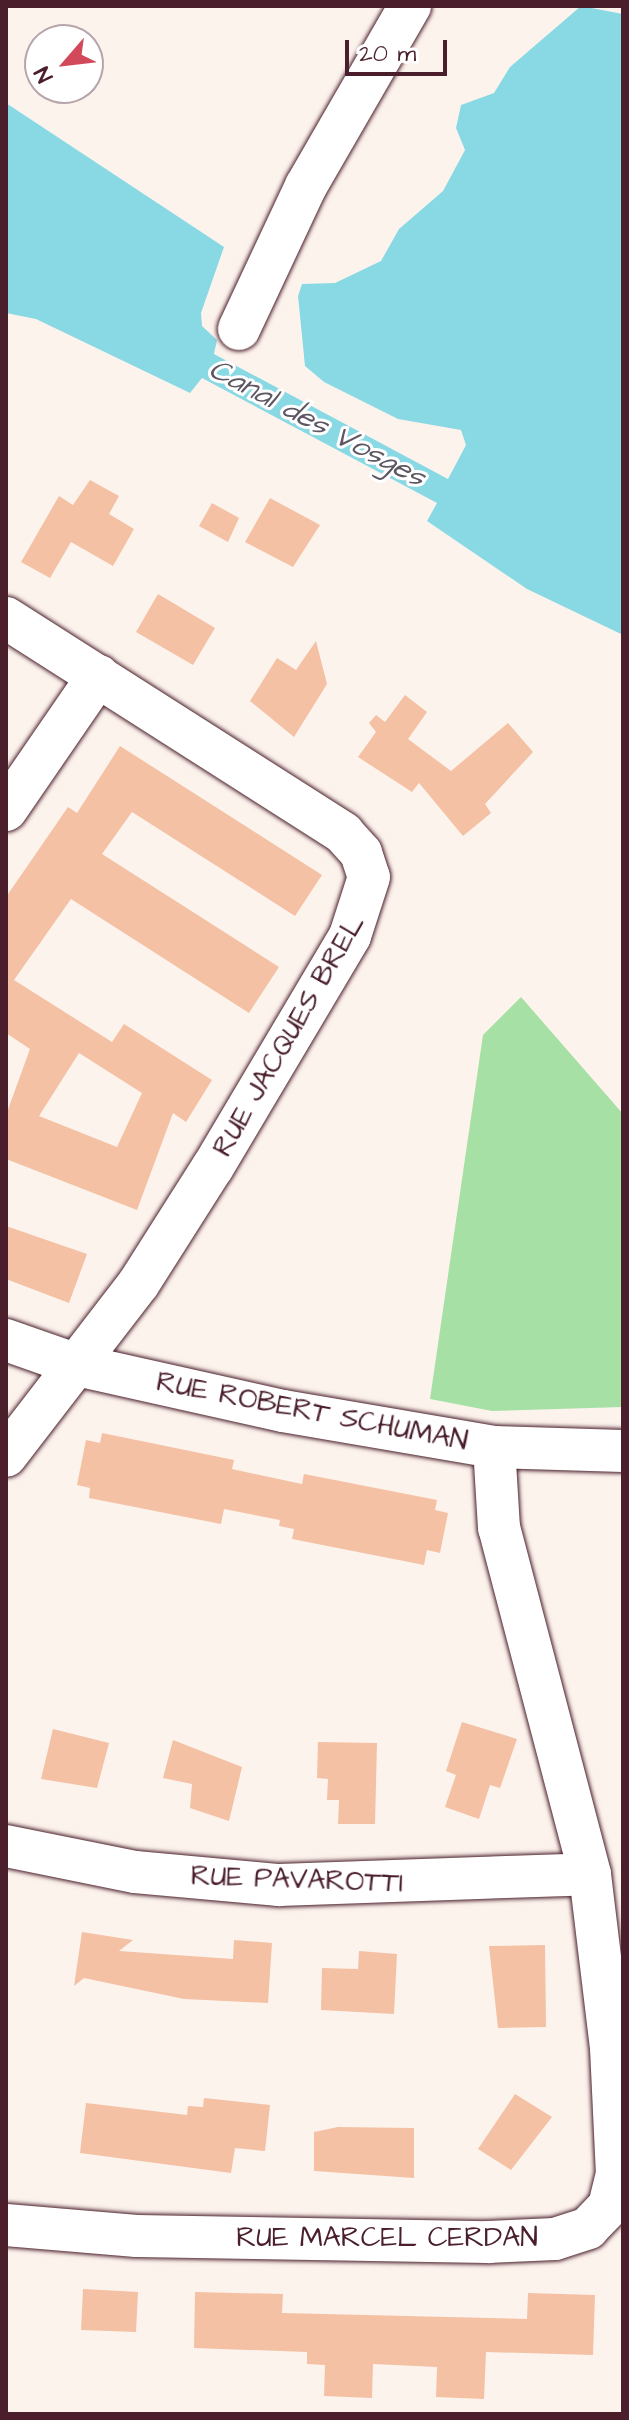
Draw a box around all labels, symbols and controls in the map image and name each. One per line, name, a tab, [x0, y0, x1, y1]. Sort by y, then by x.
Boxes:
north arrow	[24, 24, 104, 104]
scale bar	[349, 24, 451, 74]
text: 20 m	[359, 37, 416, 71]
text: N	[27, 61, 61, 88]
water label: Canal des Vosges	[203, 351, 431, 495]
street label: RUE JACQUES BREL	[206, 909, 372, 1163]
street label: RUE ROBERT SCHUMAN	[153, 1365, 471, 1459]
street label: RUE PAVAROTTI	[190, 1860, 404, 1900]
street label: RUE MARCEL CERDAN	[236, 2221, 538, 2255]

